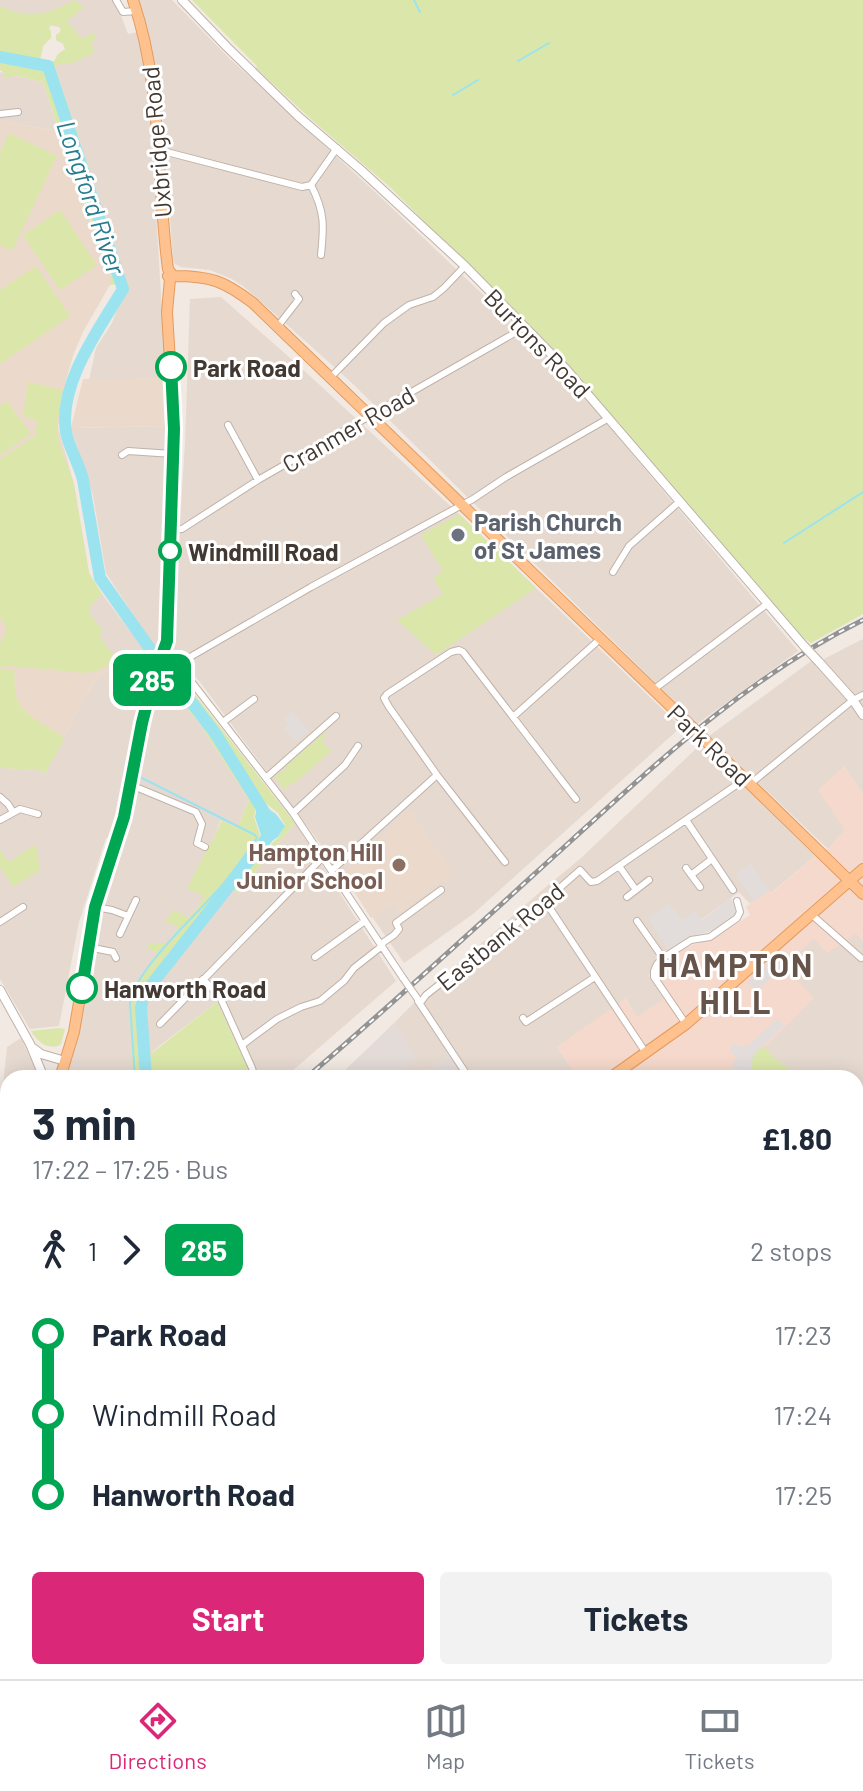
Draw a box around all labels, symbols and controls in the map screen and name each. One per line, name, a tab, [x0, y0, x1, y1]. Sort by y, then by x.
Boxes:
street label: Uxbridge Road	[135, 65, 177, 219]
water label: Longford River	[51, 116, 133, 279]
street label: Burtons Road	[479, 282, 597, 404]
marker: Park Road	[156, 352, 186, 382]
place label: Park Road	[193, 353, 301, 382]
street label: Cranmer Road	[277, 380, 419, 478]
place label: Parish Church of St James	[474, 507, 622, 564]
marker: Parish Church of St James	[449, 526, 467, 544]
place label: Windmill Road	[188, 537, 339, 566]
marker: Windmill Road	[159, 540, 181, 562]
line badge: 285	[106, 654, 198, 706]
text: 285	[129, 663, 175, 697]
street label: Park Road	[662, 698, 758, 792]
place label: Hampton Hill Junior School	[237, 837, 383, 894]
marker: Hampton Hill Junior School	[390, 856, 408, 874]
street label: Eastbank Road	[431, 876, 569, 996]
district label: HAMPTON HILL	[658, 945, 814, 1020]
marker: Hanworth Road	[67, 973, 97, 1003]
place label: Hanworth Road	[104, 974, 266, 1003]
text: 3 min	[32, 1096, 137, 1149]
text: £1.80	[762, 1120, 832, 1156]
text: 17:22 – 17:25 · Bus	[32, 1153, 228, 1184]
icon: walk	[32, 1228, 76, 1272]
icon: forward	[109, 1228, 153, 1272]
text: 285	[181, 1233, 227, 1267]
text: 1	[88, 1235, 97, 1266]
text: 2 stops	[750, 1235, 832, 1266]
text: Park Road	[92, 1316, 227, 1352]
text: 17:23	[775, 1319, 832, 1350]
text: Windmill Road	[92, 1396, 277, 1432]
text: 17:24	[774, 1399, 832, 1430]
text: Hanworth Road	[92, 1476, 295, 1512]
text: 17:25	[774, 1479, 832, 1510]
button: Start	[32, 1572, 424, 1664]
button: Tickets	[440, 1572, 832, 1664]
tab: Directions	[108, 1699, 207, 1773]
tab: Map	[424, 1699, 468, 1773]
tab: Tickets	[685, 1699, 755, 1773]

